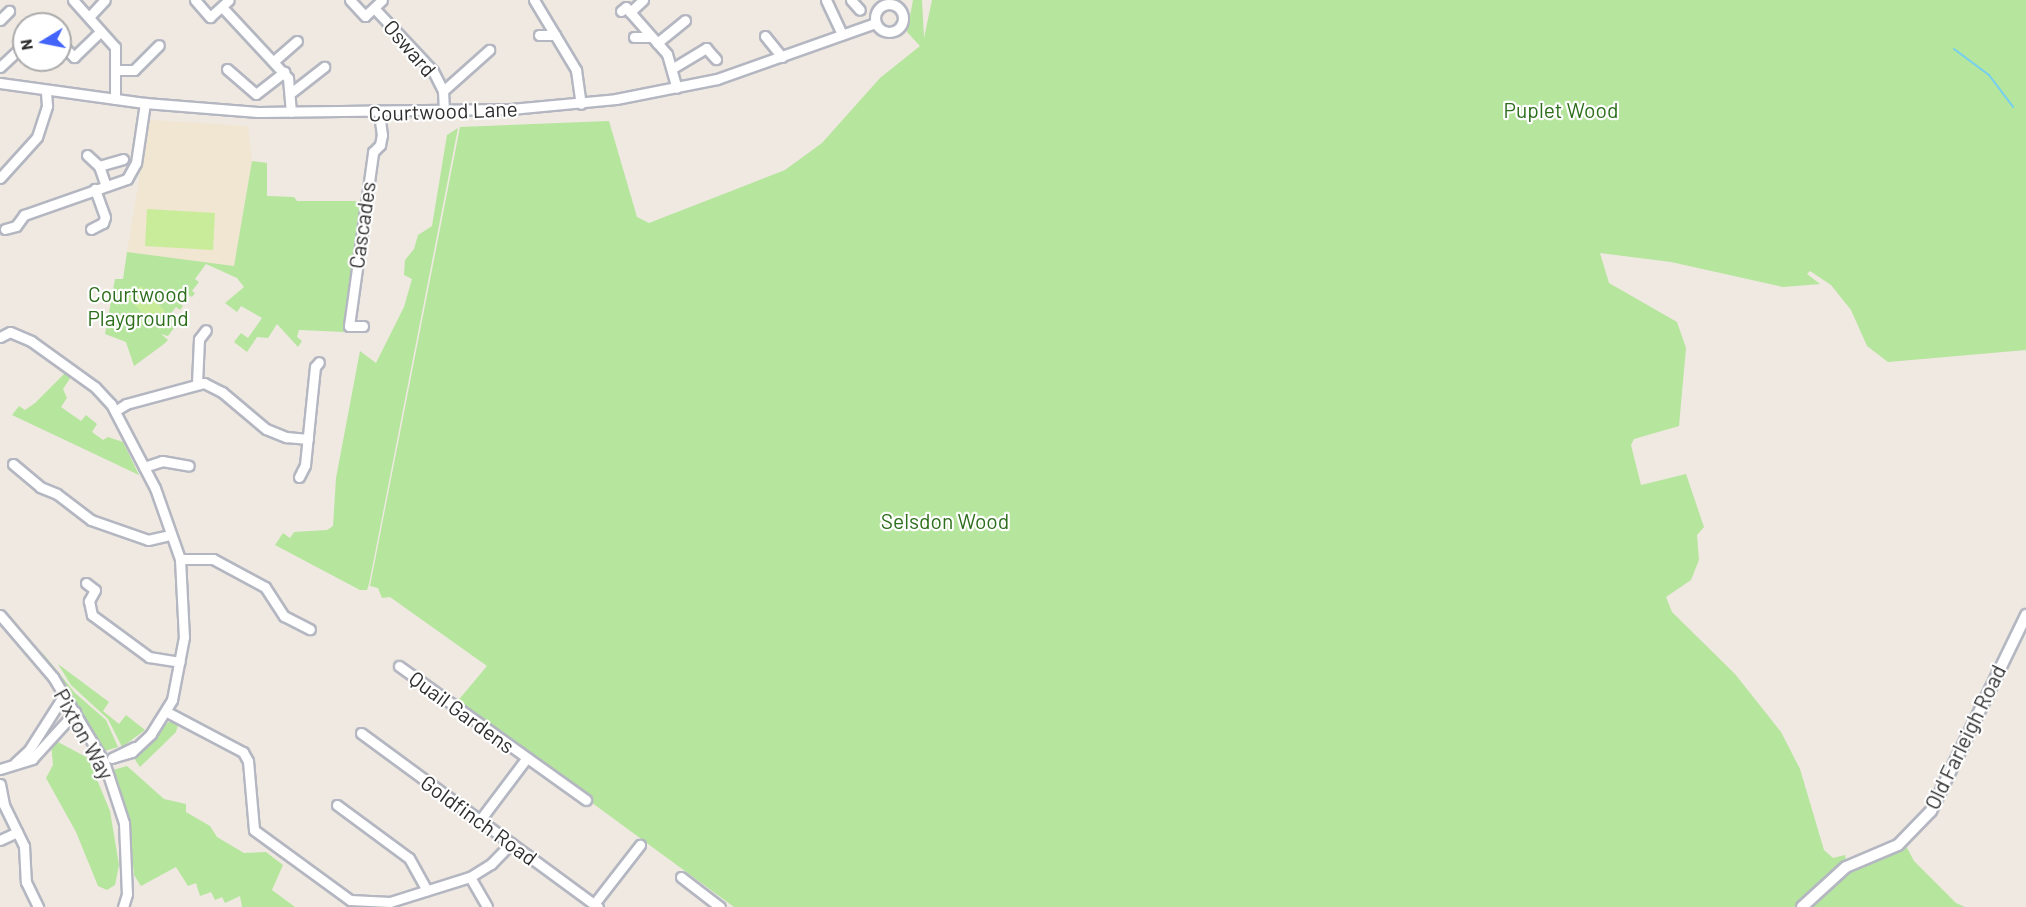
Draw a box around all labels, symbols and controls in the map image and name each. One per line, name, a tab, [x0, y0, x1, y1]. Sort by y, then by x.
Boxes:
north arrow	[12, 12, 72, 72]
street label: Osward	[378, 14, 442, 82]
text: N	[15, 38, 36, 52]
street label: Courtwood Lane	[368, 96, 518, 126]
park label: Puplet Wood	[1504, 97, 1618, 123]
street label: Cascades	[343, 180, 381, 270]
park label: Courtwood Playground	[87, 281, 189, 331]
park label: Selsdon Wood	[881, 508, 1009, 534]
street label: Old Farleigh Road	[1919, 661, 2011, 813]
street label: Quail Gardens	[405, 665, 519, 759]
street label: Pixton Way	[49, 684, 119, 784]
street label: Goldfinch Road	[416, 769, 542, 871]

